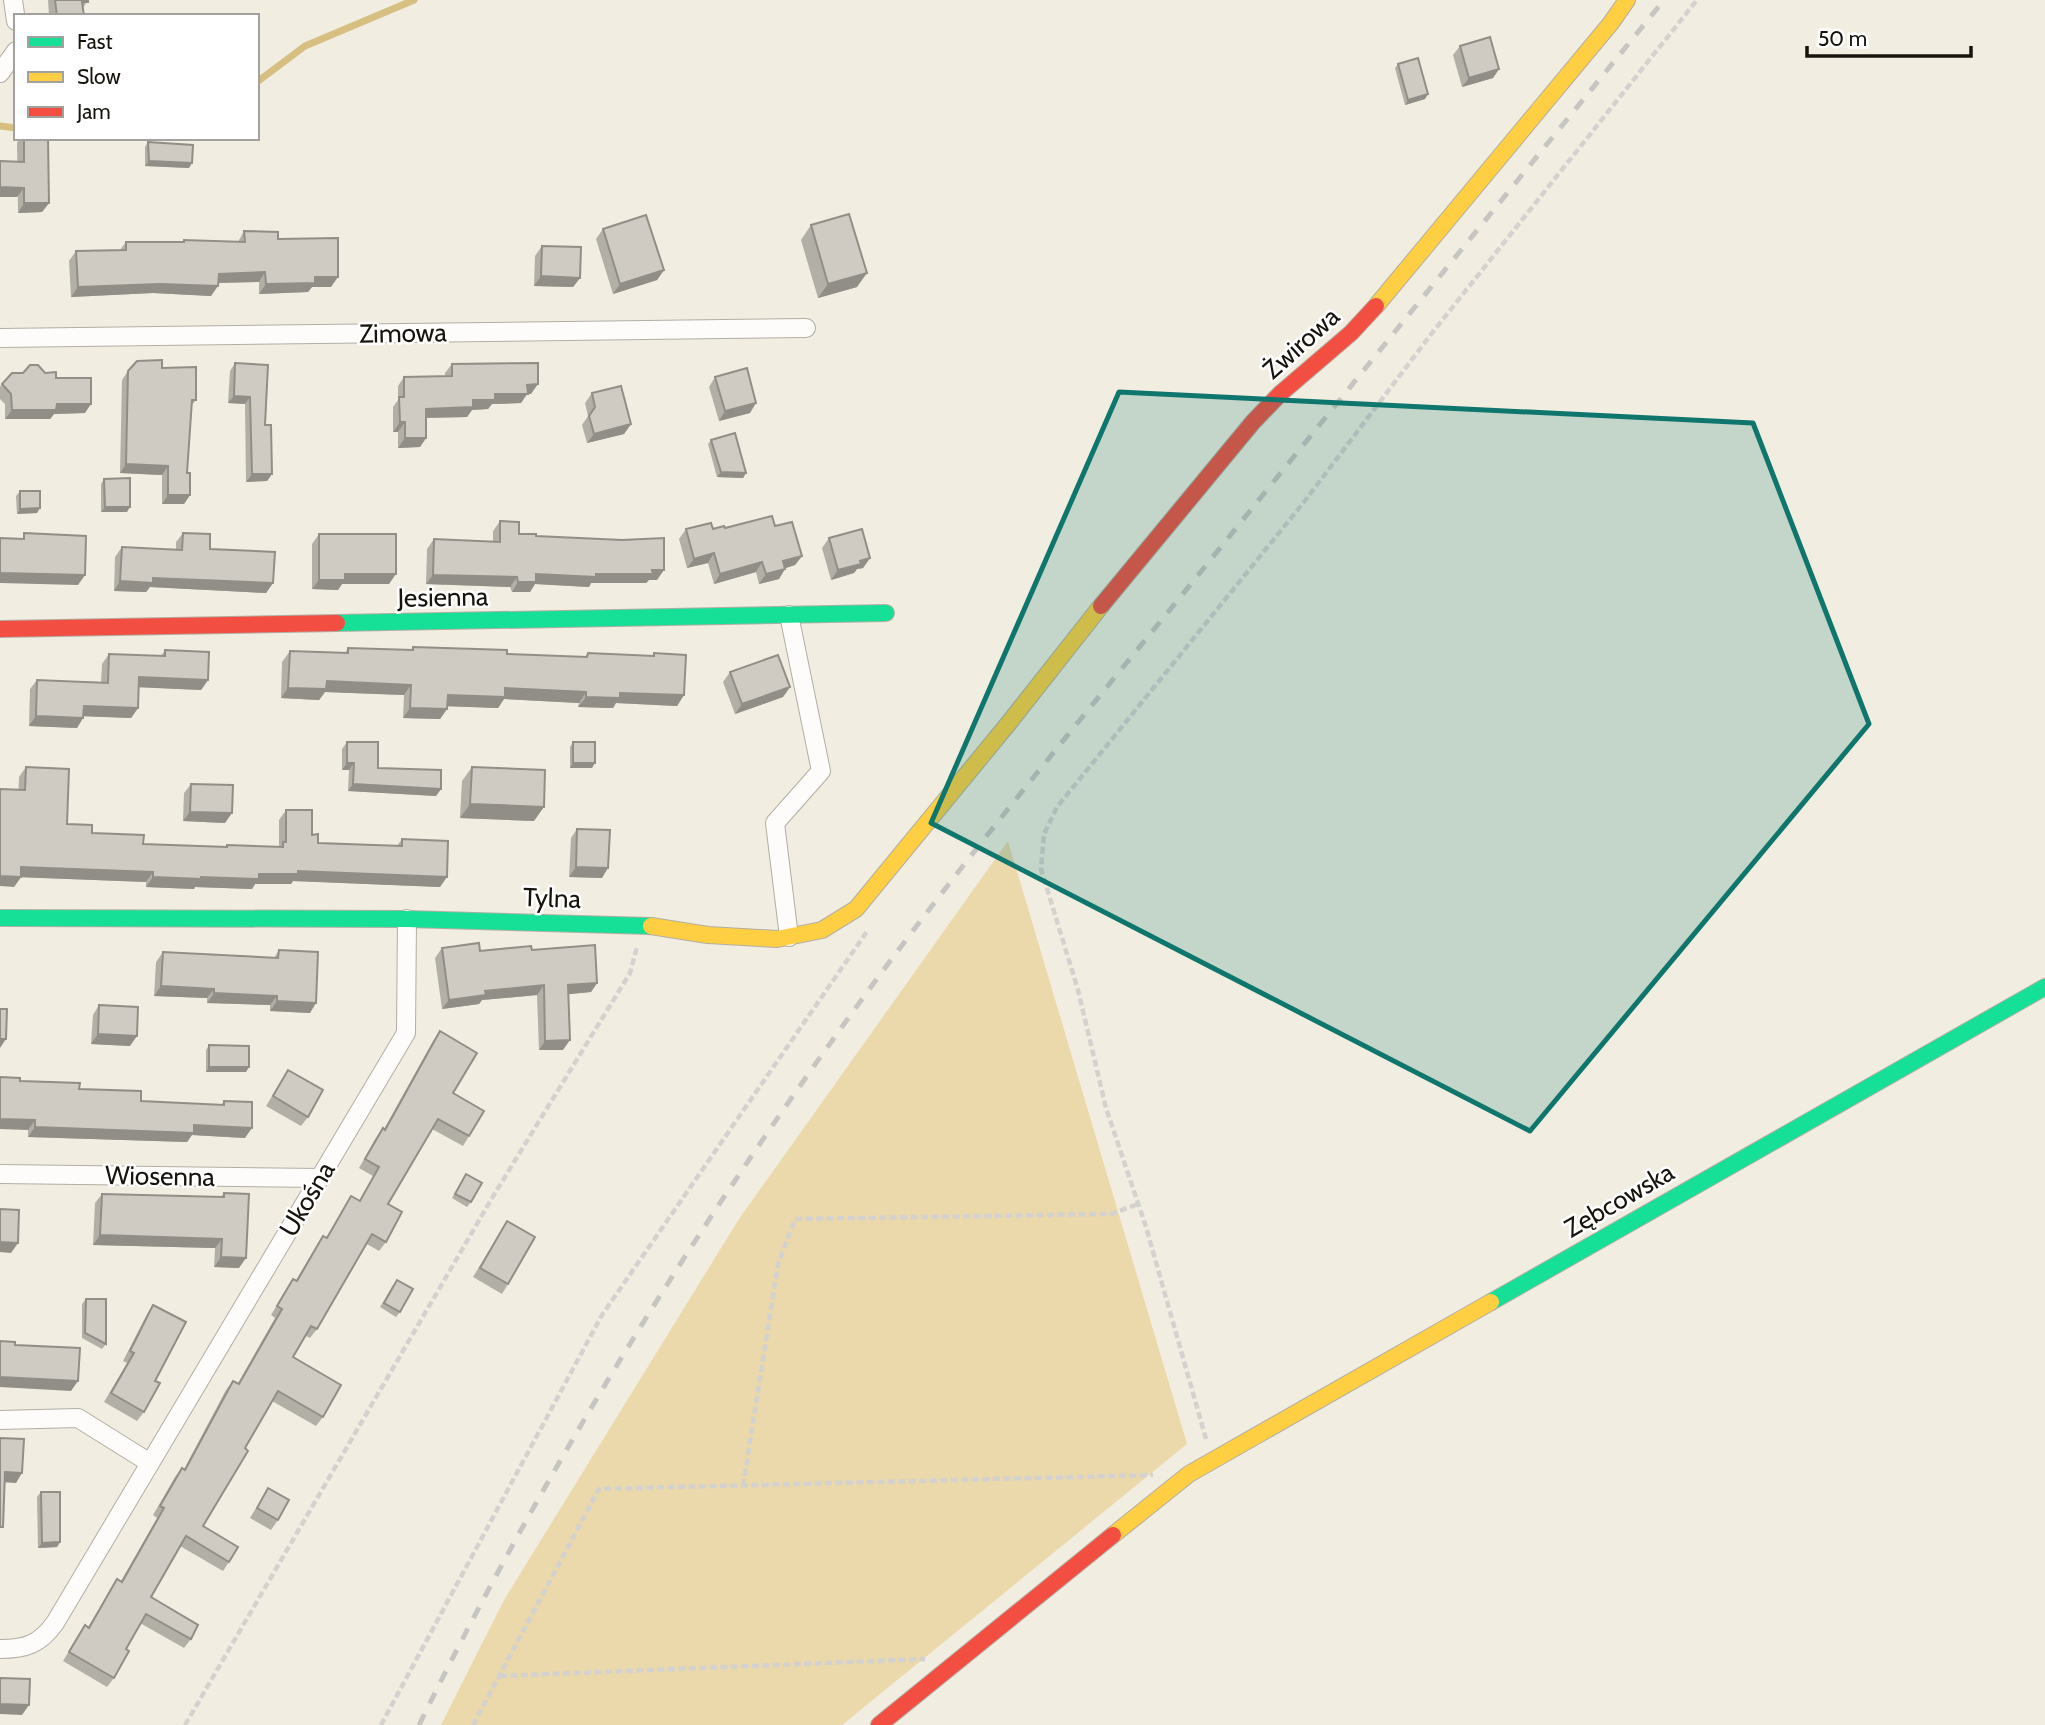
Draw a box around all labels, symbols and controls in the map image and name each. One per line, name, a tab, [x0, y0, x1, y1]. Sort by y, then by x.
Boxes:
legend	[14, 14, 259, 140]
scale bar	[1807, 14, 1972, 58]
text: 50 m	[1818, 26, 1867, 51]
text: Fast	[77, 29, 113, 54]
text: Slow	[77, 64, 121, 89]
text: Jam	[76, 99, 111, 124]
street label: Żwirowa	[1256, 300, 1346, 386]
street label: Zimowa	[359, 316, 448, 350]
street label: Jesienna	[396, 580, 489, 614]
street label: Tylna	[522, 881, 582, 915]
street label: Ukośna	[272, 1155, 342, 1242]
street label: Zębcowska	[1558, 1156, 1680, 1244]
street label: Wiosenna	[105, 1159, 216, 1193]

